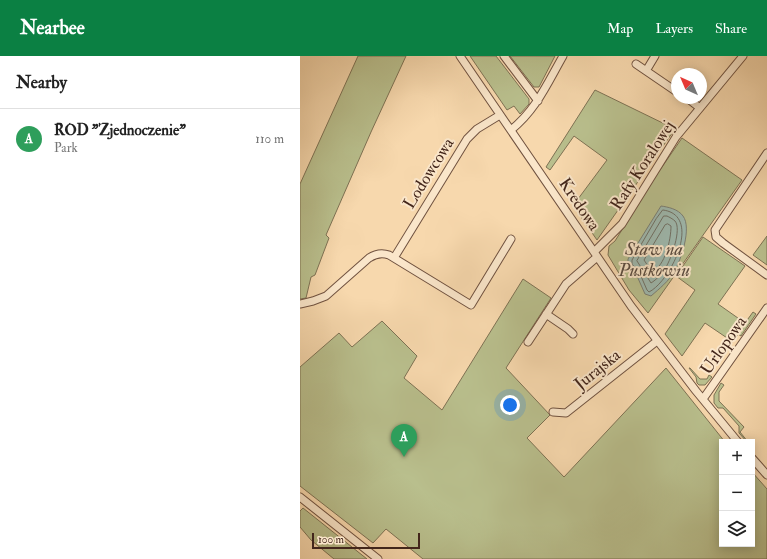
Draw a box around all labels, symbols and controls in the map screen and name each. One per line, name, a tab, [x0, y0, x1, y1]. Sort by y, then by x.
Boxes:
text: Nearbee	[20, 16, 85, 40]
text: Map	[607, 20, 633, 37]
text: Layers	[655, 20, 693, 37]
text: Share	[715, 20, 747, 37]
north arrow	[671, 68, 707, 104]
text: Nearby	[16, 72, 67, 93]
street label: Rafy Koralowej	[606, 117, 680, 215]
text: ROD "Zjednoczenie"	[54, 121, 186, 140]
text: A	[25, 131, 33, 147]
text: 110 m	[255, 131, 284, 147]
street label: Lodowcowa	[398, 133, 459, 213]
text: Park	[54, 140, 78, 156]
street label: Kredowa	[554, 174, 605, 235]
water label: Staw na Pustkowiu	[617, 238, 690, 282]
street label: Urlopowa	[696, 311, 753, 379]
street label: Jurajska	[569, 344, 626, 396]
your location	[500, 395, 520, 415]
pin: A	[391, 424, 417, 457]
map controls	[719, 439, 755, 547]
button: +	[719, 439, 755, 475]
button: −	[719, 475, 755, 511]
button: layers	[719, 511, 755, 547]
scale bar	[312, 531, 420, 550]
text: 100 m	[318, 533, 344, 546]

